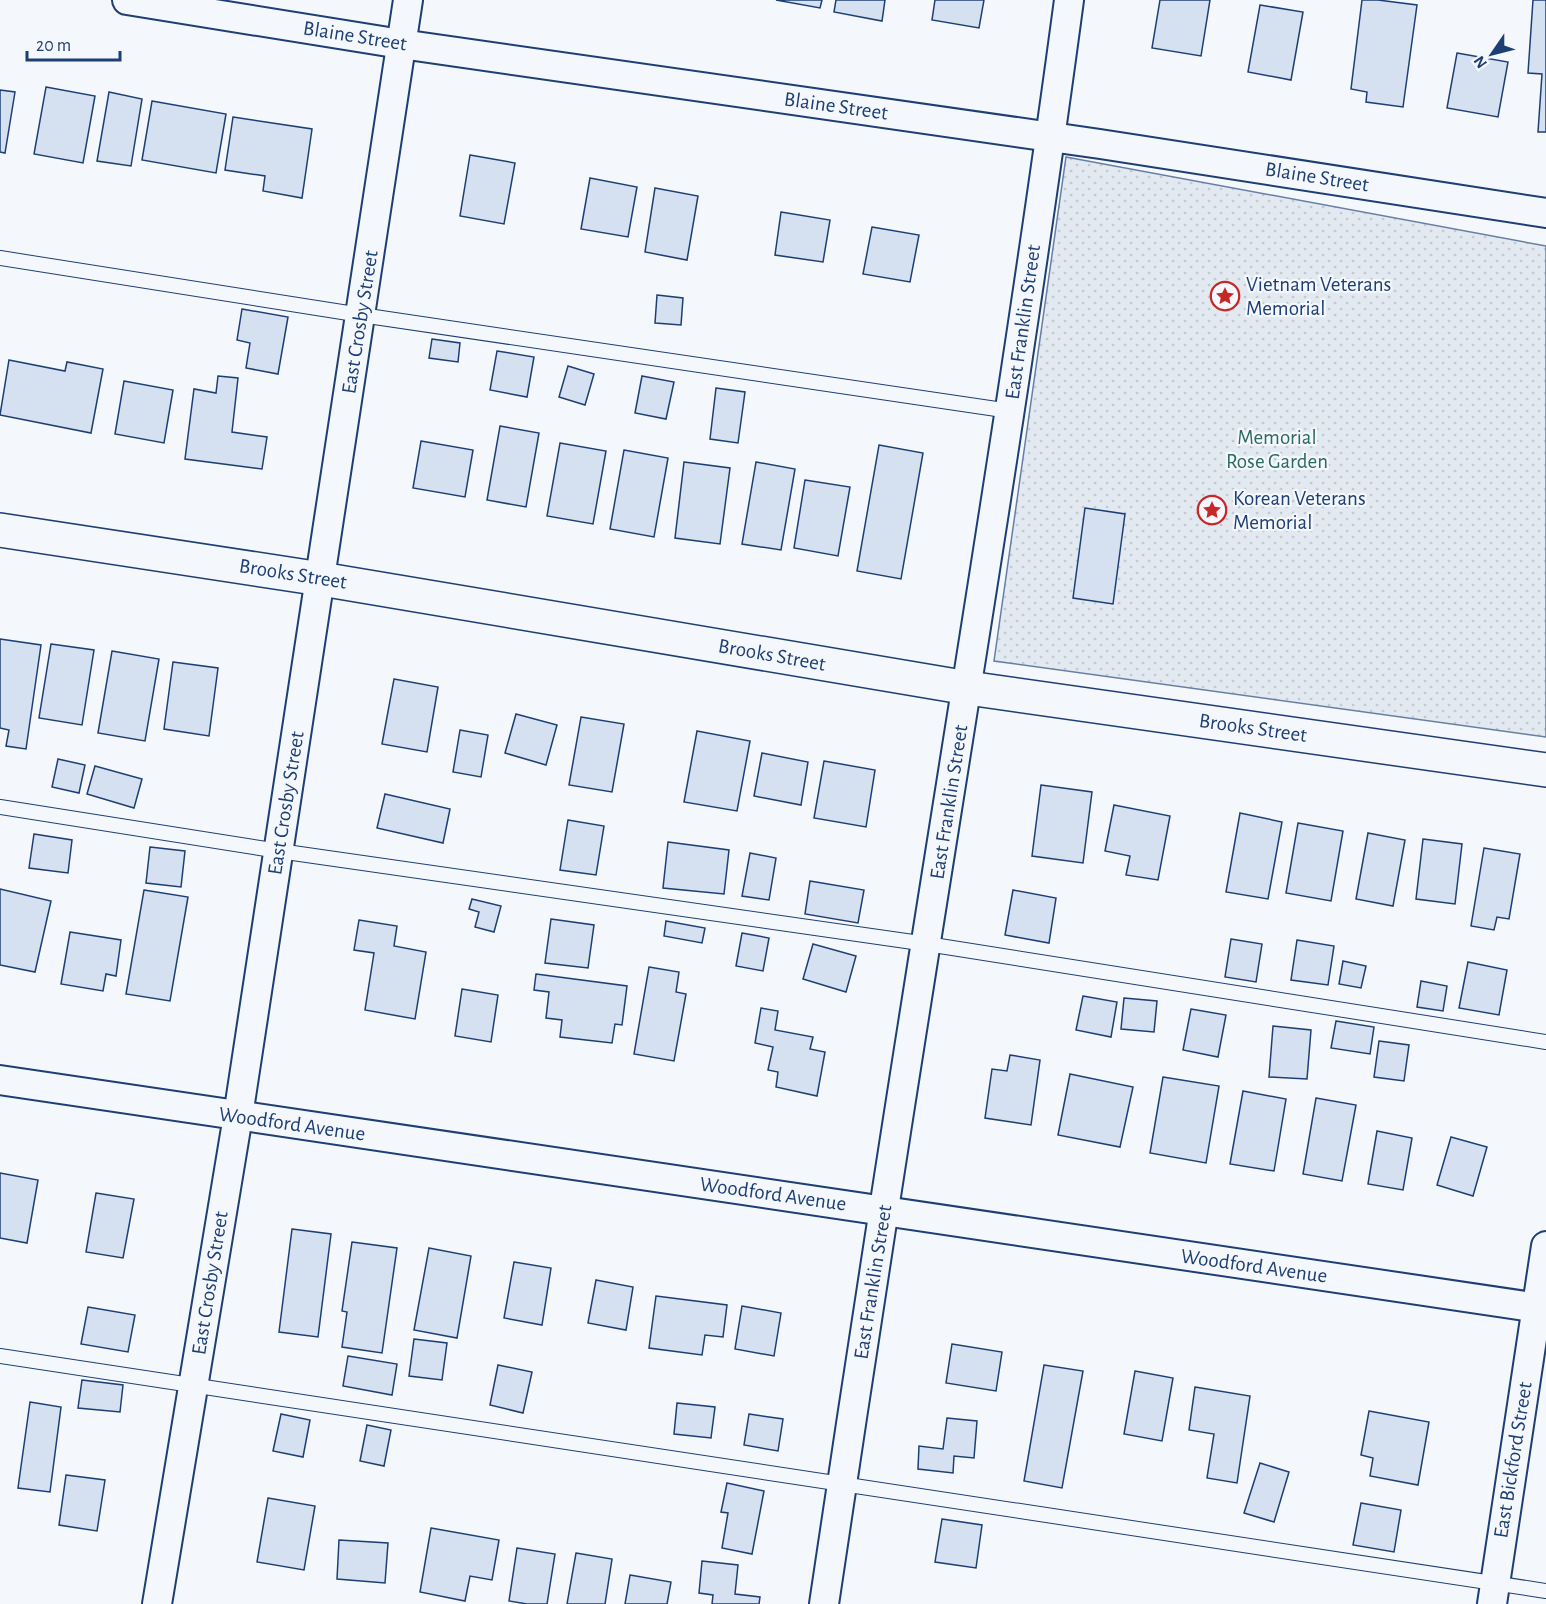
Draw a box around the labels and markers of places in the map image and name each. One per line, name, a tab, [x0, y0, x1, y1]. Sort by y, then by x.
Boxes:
place label: Vietnam Veterans Memorial	[1246, 274, 1391, 319]
place icon: Vietnam Veterans Memorial	[1209, 280, 1241, 312]
place label: Korean Veterans Memorial	[1233, 488, 1366, 533]
place icon: Korean Veterans Memorial	[1196, 494, 1228, 526]

